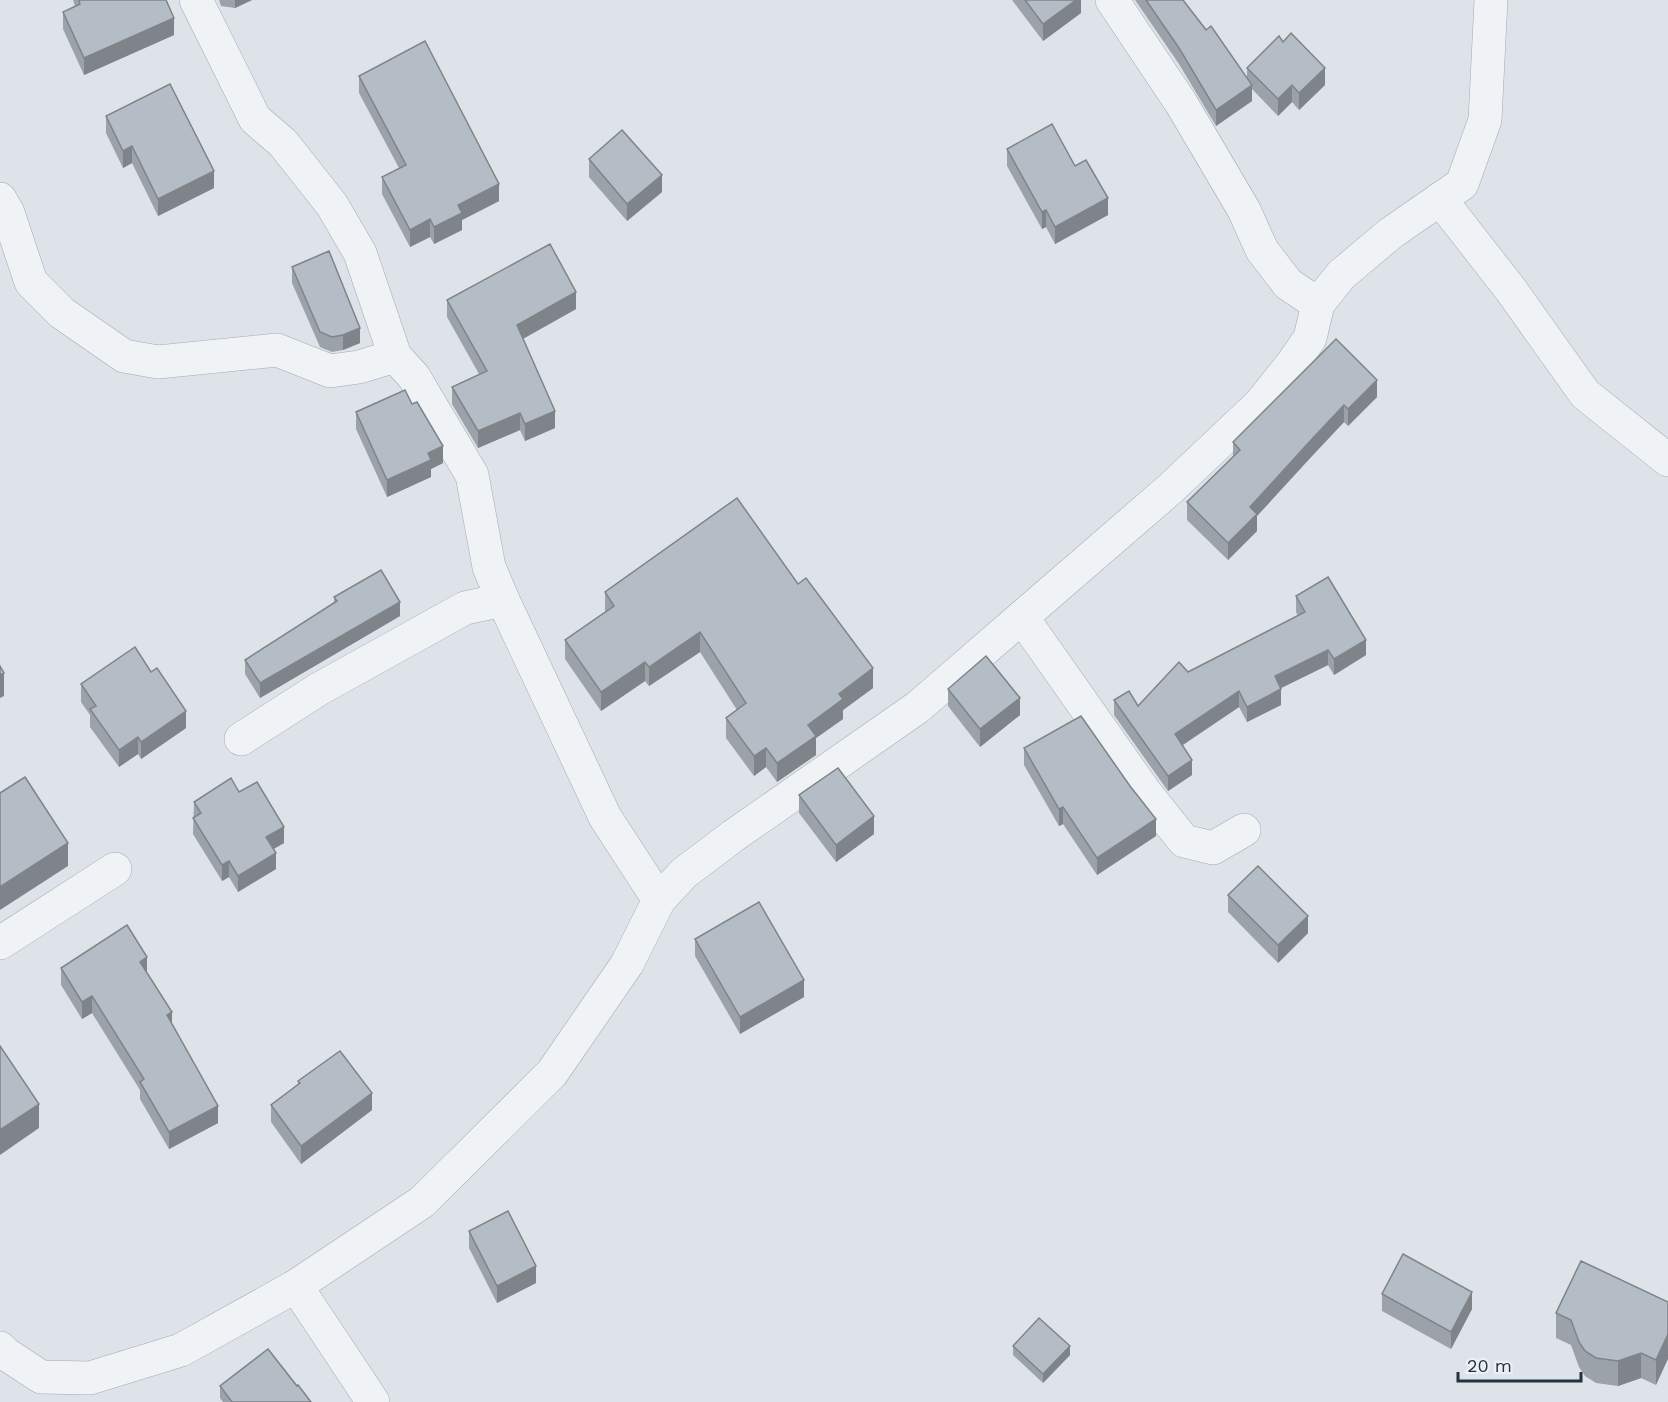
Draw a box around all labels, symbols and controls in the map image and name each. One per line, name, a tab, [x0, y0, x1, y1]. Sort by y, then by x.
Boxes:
scale bar	[1458, 1345, 1581, 1383]
text: 20 m	[1467, 1355, 1512, 1376]

